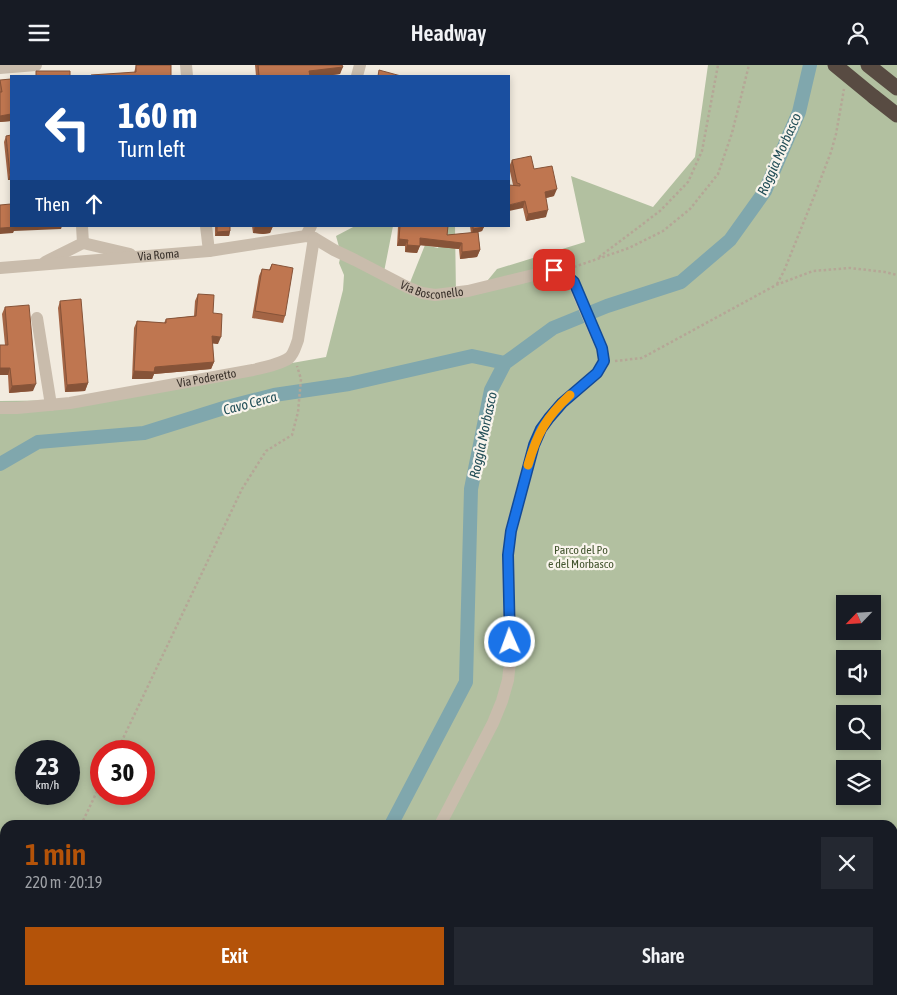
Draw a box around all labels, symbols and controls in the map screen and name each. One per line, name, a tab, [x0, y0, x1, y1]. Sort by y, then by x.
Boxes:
icon: menu	[25, 19, 53, 47]
icon: person	[844, 19, 872, 47]
text: Headway	[411, 20, 486, 46]
icon: left	[35, 95, 100, 160]
text: 160 m	[118, 95, 197, 135]
water label: Roggia Morbasco	[754, 110, 804, 197]
text: Turn left	[118, 136, 185, 162]
icon: ahead	[80, 190, 108, 218]
text: Then	[35, 193, 70, 215]
street label: Via Roma	[137, 246, 180, 264]
pin	[533, 249, 575, 291]
icon: arrive	[540, 256, 568, 284]
street label: Via Bosconello	[398, 278, 465, 302]
street label: Via Poderetto	[176, 366, 238, 391]
water label: Cavo Cerca	[221, 388, 279, 418]
water label: Roggia Morbasco	[466, 390, 500, 480]
park label: Parco del Po e del Morbasco	[548, 543, 614, 571]
north arrow	[836, 595, 881, 640]
map controls	[836, 595, 881, 805]
position arrow	[483, 615, 535, 667]
button: sound	[836, 650, 881, 695]
button: search	[836, 705, 881, 750]
speed limit sign: 30	[90, 740, 155, 805]
text: 23	[36, 752, 59, 780]
button: layers	[836, 760, 881, 805]
text: km/h	[36, 778, 59, 792]
text: 1 min	[25, 837, 86, 871]
button: close	[821, 837, 873, 889]
text: 220 m · 20:19	[25, 873, 102, 891]
button: Exit	[25, 927, 444, 985]
button: Share	[454, 927, 873, 985]

